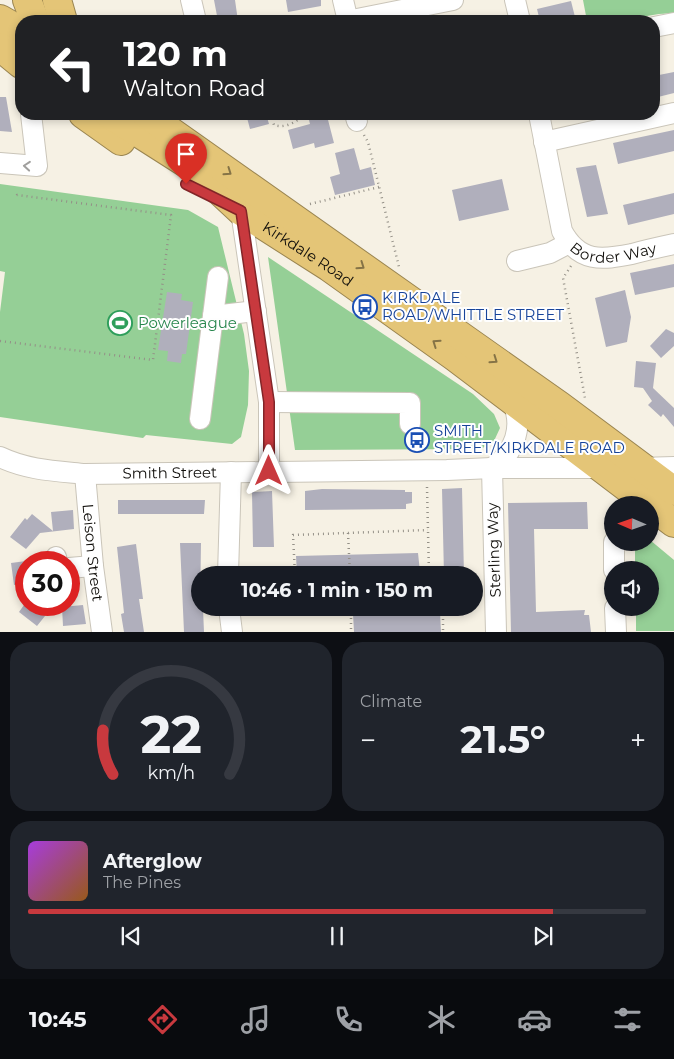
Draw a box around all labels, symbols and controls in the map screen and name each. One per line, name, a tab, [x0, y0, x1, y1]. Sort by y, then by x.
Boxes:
text: 120 m	[123, 32, 228, 75]
icon: left	[40, 35, 105, 100]
text: Walton Road	[123, 75, 265, 102]
pin	[165, 133, 207, 184]
icon: arrive	[172, 140, 200, 168]
one-way arrow	[23, 160, 31, 171]
one-way arrow	[223, 166, 232, 175]
street label: Kirkdale Road	[259, 217, 357, 290]
street label: Border Way	[566, 238, 659, 267]
one-way arrow	[355, 260, 365, 269]
place label: KIRKDALE ROAD/WHITTLE STREET	[382, 288, 565, 324]
bus stop icon: KIRKDALE ROAD/WHITTLE STREET	[352, 294, 378, 320]
sports icon: Powerleague	[107, 310, 133, 336]
place label: Powerleague	[138, 313, 237, 332]
one-way arrow	[433, 340, 442, 348]
one-way arrow	[488, 354, 498, 363]
place label: SMITH STREET/KIRKDALE ROAD	[434, 421, 625, 457]
bus stop icon: SMITH STREET/KIRKDALE ROAD	[404, 427, 430, 453]
position arrow	[242, 444, 294, 496]
street label: Smith Street	[122, 463, 217, 483]
north arrow	[604, 496, 659, 551]
map controls	[604, 496, 659, 616]
street label: Sterling Way	[482, 501, 505, 598]
street label: Leison Street	[79, 503, 108, 603]
speed limit sign: 30	[15, 551, 80, 616]
button: sound	[604, 561, 659, 616]
text: 10:46 · 1 min · 150 m	[241, 579, 433, 602]
text: Climate	[360, 692, 422, 711]
text: 22	[140, 703, 202, 766]
text: 21.5°	[460, 716, 546, 763]
text: −	[360, 723, 376, 757]
text: +	[630, 723, 646, 757]
text: km/h	[147, 762, 195, 783]
text: Afterglow	[103, 850, 202, 873]
text: The Pines	[103, 873, 181, 892]
icon: previous	[117, 922, 145, 950]
icon: pause	[323, 922, 351, 950]
icon: next	[529, 922, 557, 950]
icon: directions	[145, 1002, 180, 1037]
icon: music	[238, 1002, 273, 1037]
icon: phone	[331, 1002, 366, 1037]
icon: climate	[424, 1002, 459, 1037]
icon: car	[517, 1002, 552, 1037]
icon: filters	[610, 1002, 645, 1037]
text: 10:45	[29, 1006, 87, 1033]

